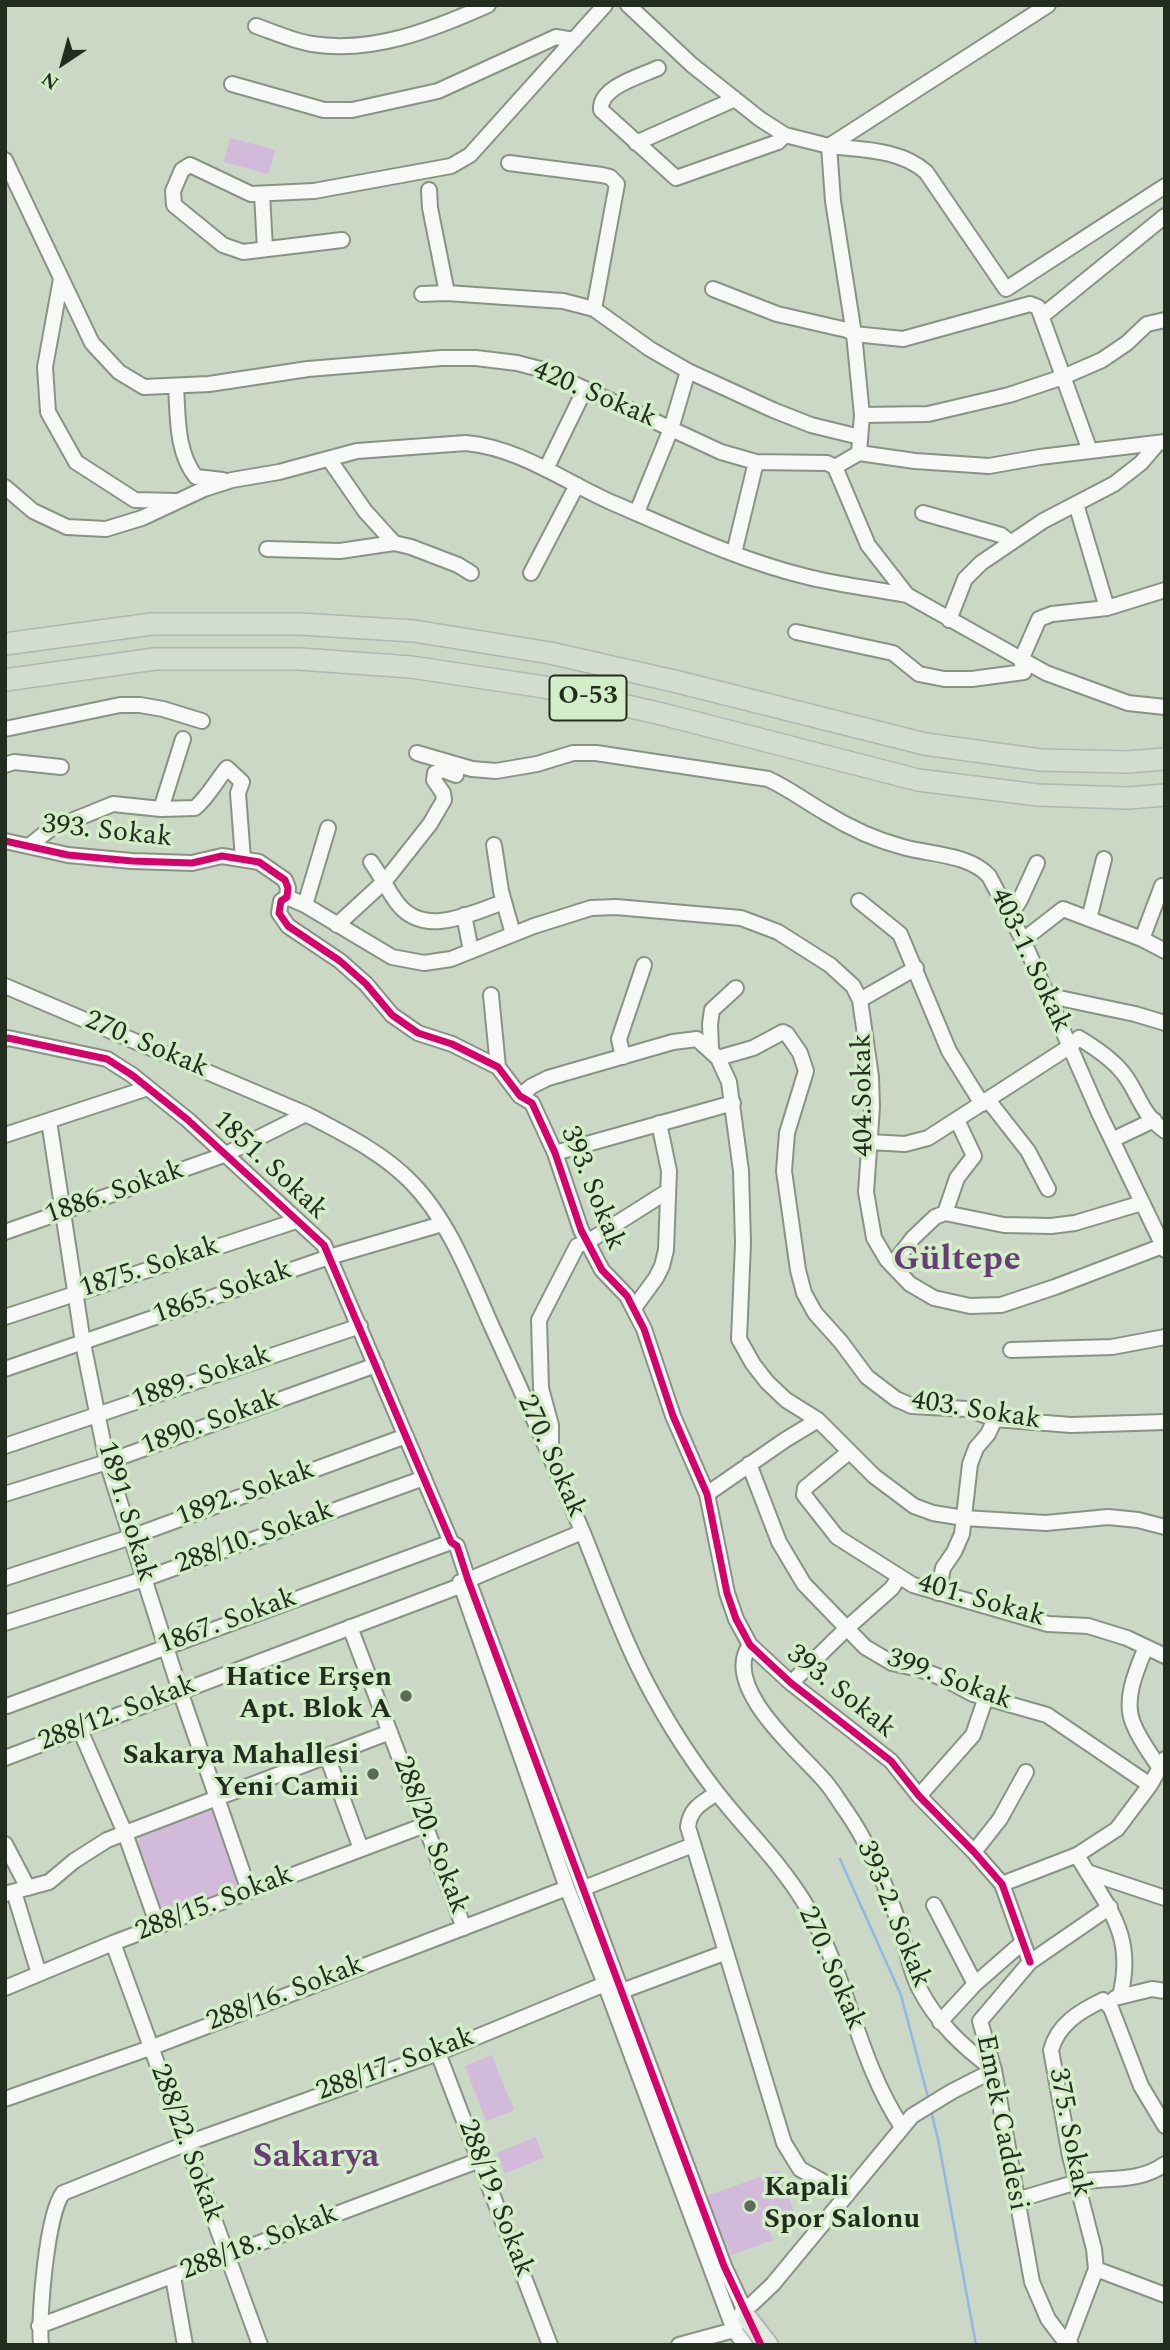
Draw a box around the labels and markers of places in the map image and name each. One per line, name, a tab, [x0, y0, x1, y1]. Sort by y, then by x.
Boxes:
place label: Hatice Erşen Apt. Blok A	[225, 1663, 392, 1729]
marker: Hatice Erşen Apt. Blok A	[398, 1688, 414, 1704]
place label: Sakarya Mahallesi Yeni Camii	[123, 1741, 359, 1807]
marker: Sakarya Mahallesi Yeni Camii	[365, 1766, 381, 1782]
place label: Kapali Spor Salonu	[764, 2173, 920, 2239]
marker: Kapali Spor Salonu	[742, 2198, 758, 2214]

